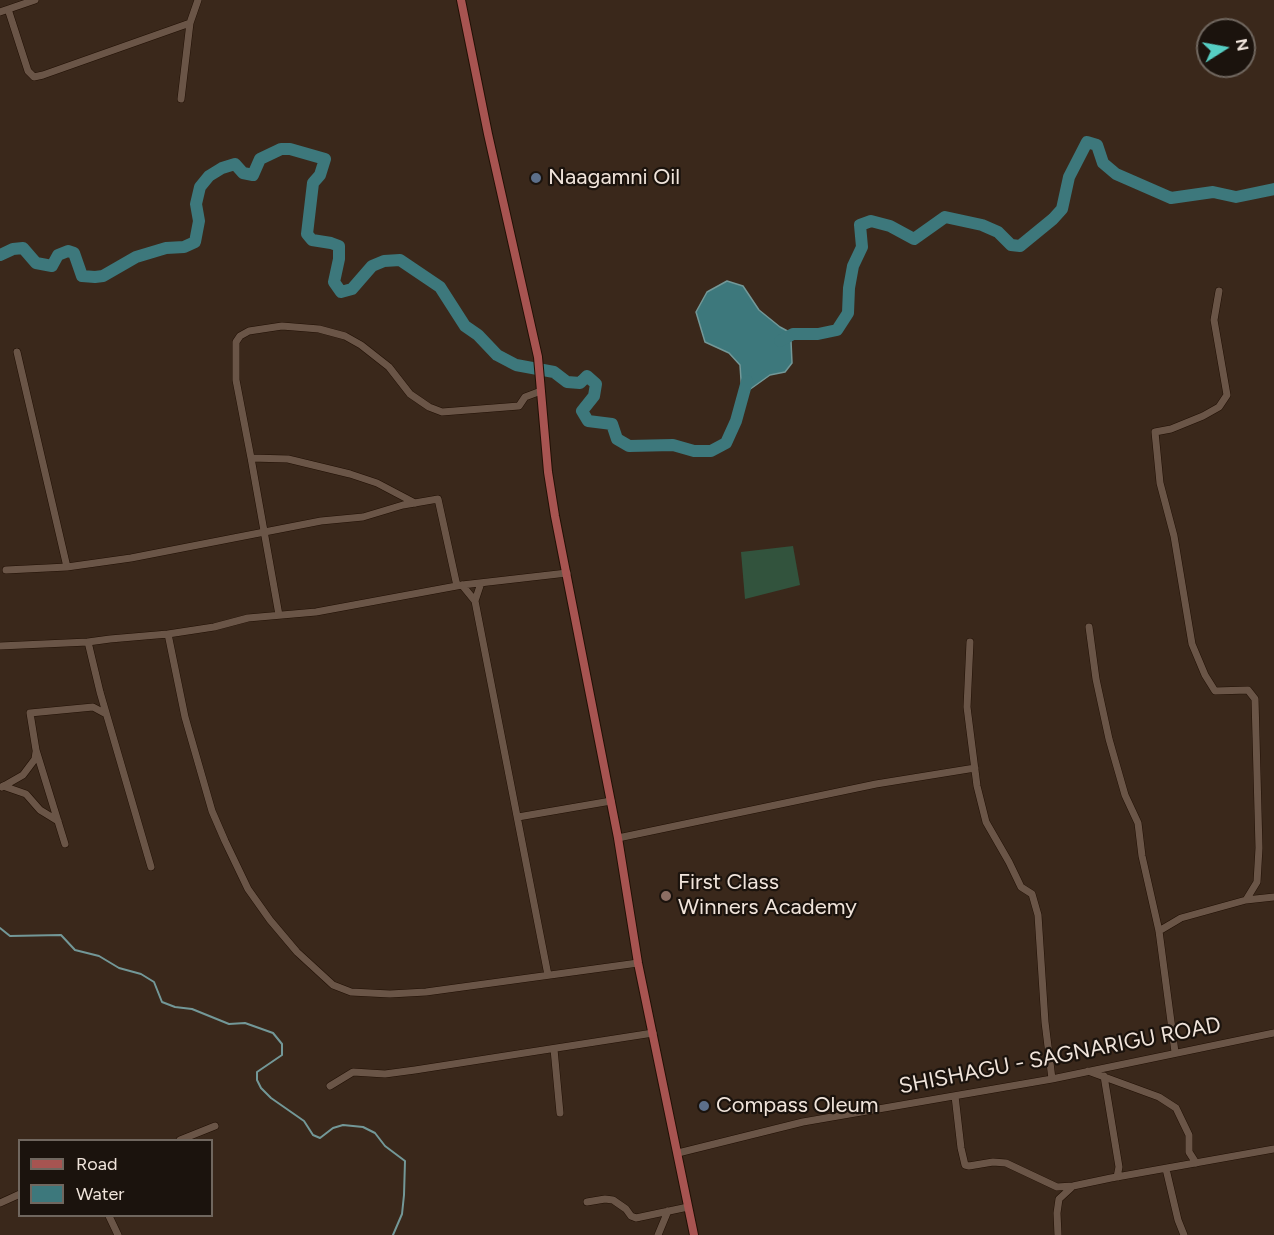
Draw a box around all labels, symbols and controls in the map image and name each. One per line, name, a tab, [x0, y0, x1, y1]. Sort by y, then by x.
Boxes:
north arrow	[1196, 18, 1256, 78]
text: N	[1232, 37, 1253, 53]
place label: Naagamni Oil	[548, 165, 680, 191]
marker: Naagamni Oil	[529, 171, 543, 185]
place label: First Class Winners Academy	[678, 870, 857, 921]
marker: First Class Winners Academy	[659, 889, 673, 903]
street label: SHISHAGU - SAGNARIGU ROAD	[897, 1012, 1223, 1100]
place label: Compass Oleum	[716, 1093, 878, 1119]
marker: Compass Oleum	[697, 1099, 711, 1113]
legend	[18, 1139, 213, 1217]
text: Road	[76, 1153, 117, 1175]
text: Water	[76, 1183, 124, 1205]

